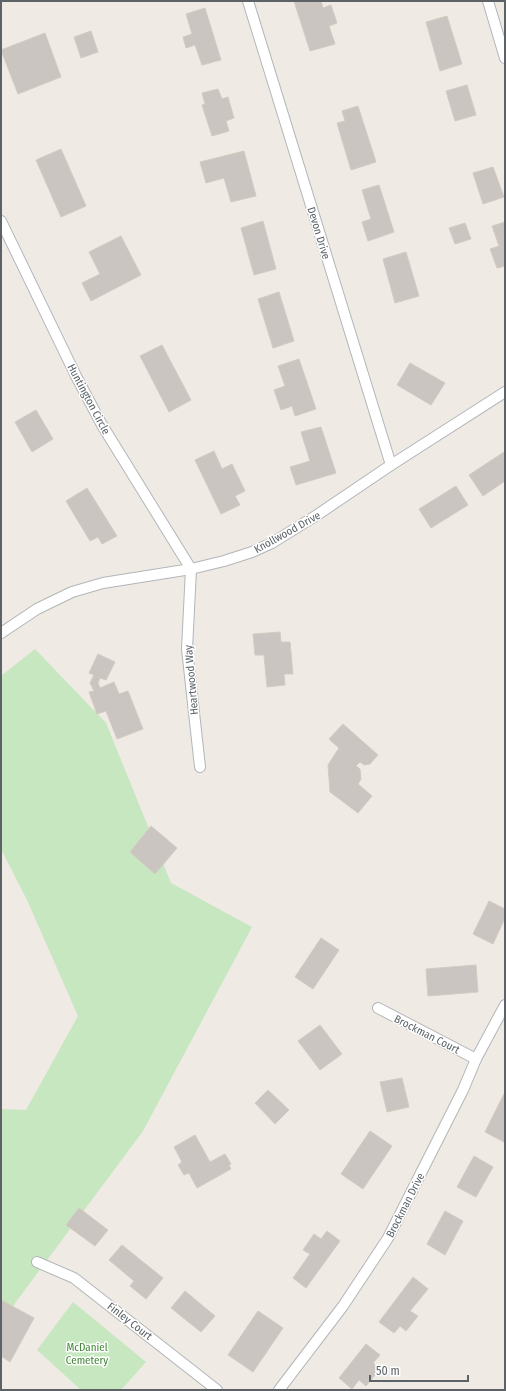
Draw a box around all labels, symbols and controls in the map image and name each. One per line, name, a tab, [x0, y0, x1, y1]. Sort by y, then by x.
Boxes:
street label: Devon Drive	[304, 205, 333, 261]
street label: Huntington Circle	[64, 362, 113, 437]
street label: Knollwood Drive	[252, 509, 323, 556]
street label: Heartwood Way	[182, 644, 201, 715]
street label: Brockman Court	[392, 1012, 462, 1057]
street label: Brockman Drive	[384, 1171, 427, 1240]
street label: Finley Court	[105, 1300, 155, 1343]
park label: McDaniel Cemetery	[66, 1341, 108, 1367]
scale bar	[370, 1357, 468, 1383]
text: 50 m	[376, 1364, 400, 1378]

